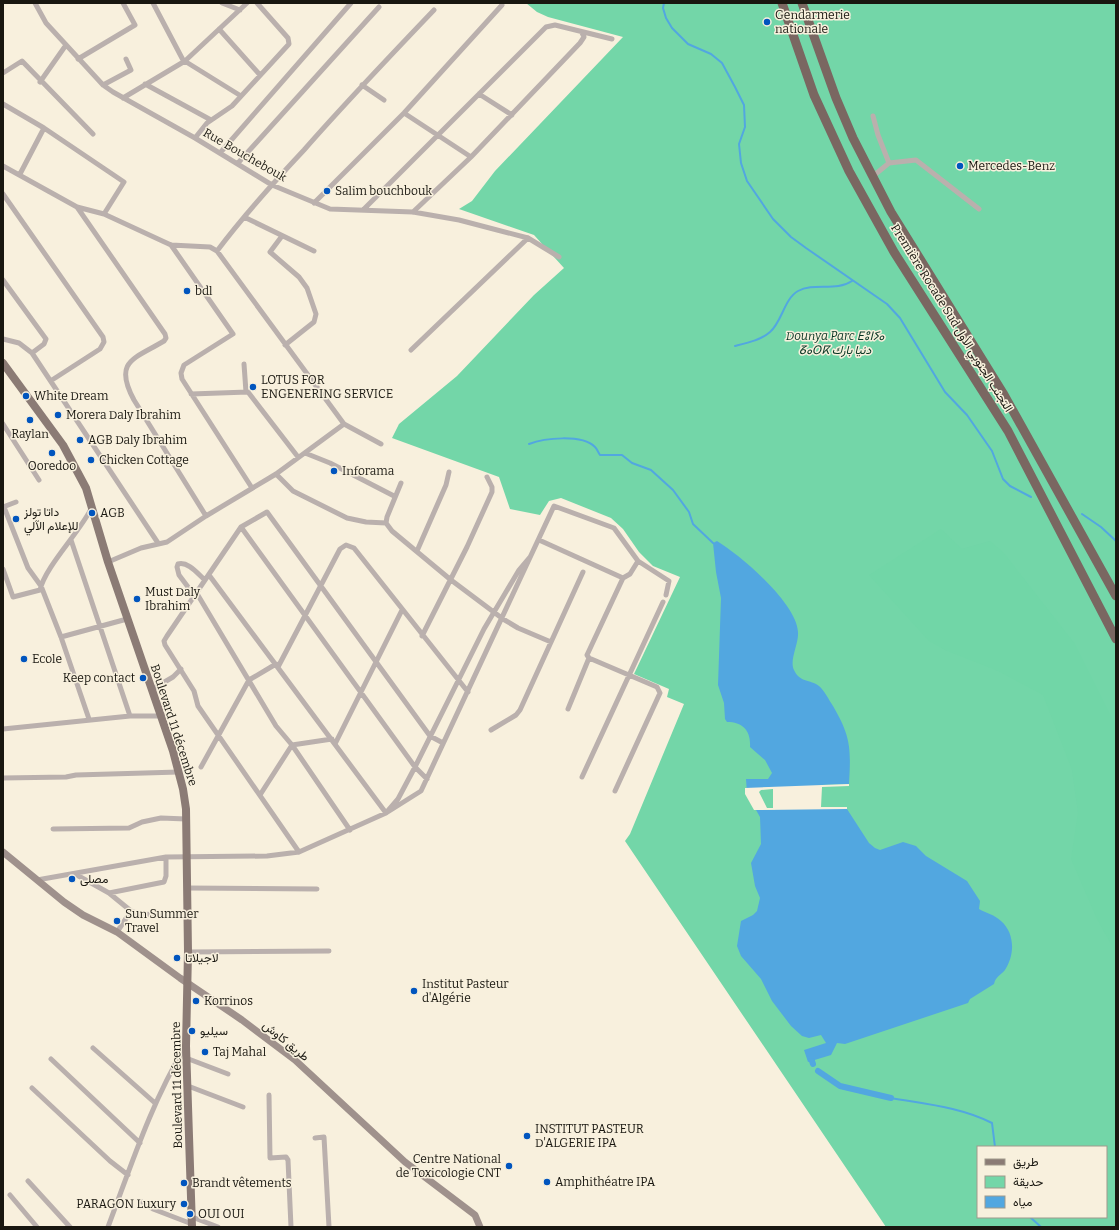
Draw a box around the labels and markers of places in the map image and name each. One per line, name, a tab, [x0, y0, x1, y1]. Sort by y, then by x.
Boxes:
place label: Gendarmerie nationale	[775, 8, 850, 36]
marker: Gendarmerie nationale	[762, 17, 772, 27]
place label: Mercedes-Benz	[968, 159, 1055, 173]
marker: Mercedes-Benz	[955, 161, 965, 171]
place label: Salim bouchbouk	[335, 184, 432, 198]
marker: Salim bouchbouk	[322, 186, 332, 196]
place label: bdl	[195, 284, 213, 298]
marker: bdl	[182, 286, 192, 296]
place label: LOTUS FOR ENGENERING SERVICE	[261, 373, 393, 401]
marker: LOTUS FOR ENGENERING SERVICE	[248, 382, 258, 392]
place label: White Dream	[34, 389, 109, 403]
marker: White Dream	[21, 391, 31, 401]
place label: Morera Daly Ibrahim	[66, 408, 182, 422]
marker: Morera Daly Ibrahim	[53, 410, 63, 420]
marker: Raylan	[25, 415, 35, 425]
place label: Raylan	[11, 427, 49, 441]
place label: AGB Daly Ibrahim	[88, 433, 188, 447]
marker: AGB Daly Ibrahim	[75, 435, 85, 445]
marker: Ooredoo	[47, 448, 57, 458]
place label: Chicken Cottage	[99, 453, 189, 467]
marker: Chicken Cottage	[86, 455, 96, 465]
place label: Ooredoo	[28, 459, 76, 473]
place label: Inforama	[342, 464, 395, 478]
marker: Inforama	[329, 466, 339, 476]
place label: داتا تولز للإعلام الآلي	[23, 505, 79, 536]
place label: AGB	[100, 506, 125, 520]
marker: AGB	[87, 508, 97, 518]
marker: داتا تولز للإعلام الآلي	[11, 514, 21, 524]
place label: Must Daly Ibrahim	[145, 585, 201, 613]
marker: Must Daly Ibrahim	[132, 594, 142, 604]
place label: Ecole	[32, 652, 62, 666]
marker: Ecole	[19, 654, 29, 664]
place label: Keep contact	[63, 671, 136, 685]
marker: Keep contact	[138, 673, 148, 683]
place label: مصلى	[80, 872, 108, 887]
marker: مصلى	[67, 874, 77, 884]
place label: Sun Summer Travel	[125, 907, 199, 935]
marker: Sun Summer Travel	[112, 916, 122, 926]
place label: لاجيلاتا	[185, 951, 219, 965]
marker: لاجيلاتا	[172, 953, 182, 963]
place label: Institut Pasteur d'Algérie	[422, 977, 509, 1005]
marker: Institut Pasteur d'Algérie	[409, 986, 419, 996]
place label: Korrinos	[204, 994, 253, 1008]
marker: Korrinos	[191, 996, 201, 1006]
place label: سيليو	[200, 1024, 228, 1039]
marker: سيليو	[187, 1026, 197, 1036]
place label: Taj Mahal	[213, 1045, 267, 1059]
marker: Taj Mahal	[200, 1047, 210, 1057]
place label: INSTITUT PASTEUR D'ALGERIE IPA	[535, 1122, 644, 1150]
marker: INSTITUT PASTEUR D'ALGERIE IPA	[522, 1131, 532, 1141]
place label: Centre National de Toxicologie CNT	[396, 1152, 502, 1180]
marker: Centre National de Toxicologie CNT	[504, 1161, 514, 1171]
place label: Amphithéatre IPA	[555, 1175, 656, 1189]
place label: Brandt vêtements	[192, 1176, 292, 1190]
marker: Amphithéatre IPA	[542, 1177, 552, 1187]
marker: Brandt vêtements	[179, 1178, 189, 1188]
place label: PARAGON Luxury	[76, 1197, 177, 1211]
marker: PARAGON Luxury	[179, 1199, 189, 1209]
place label: OUI OUI	[198, 1207, 245, 1221]
marker: OUI OUI	[185, 1209, 195, 1219]

